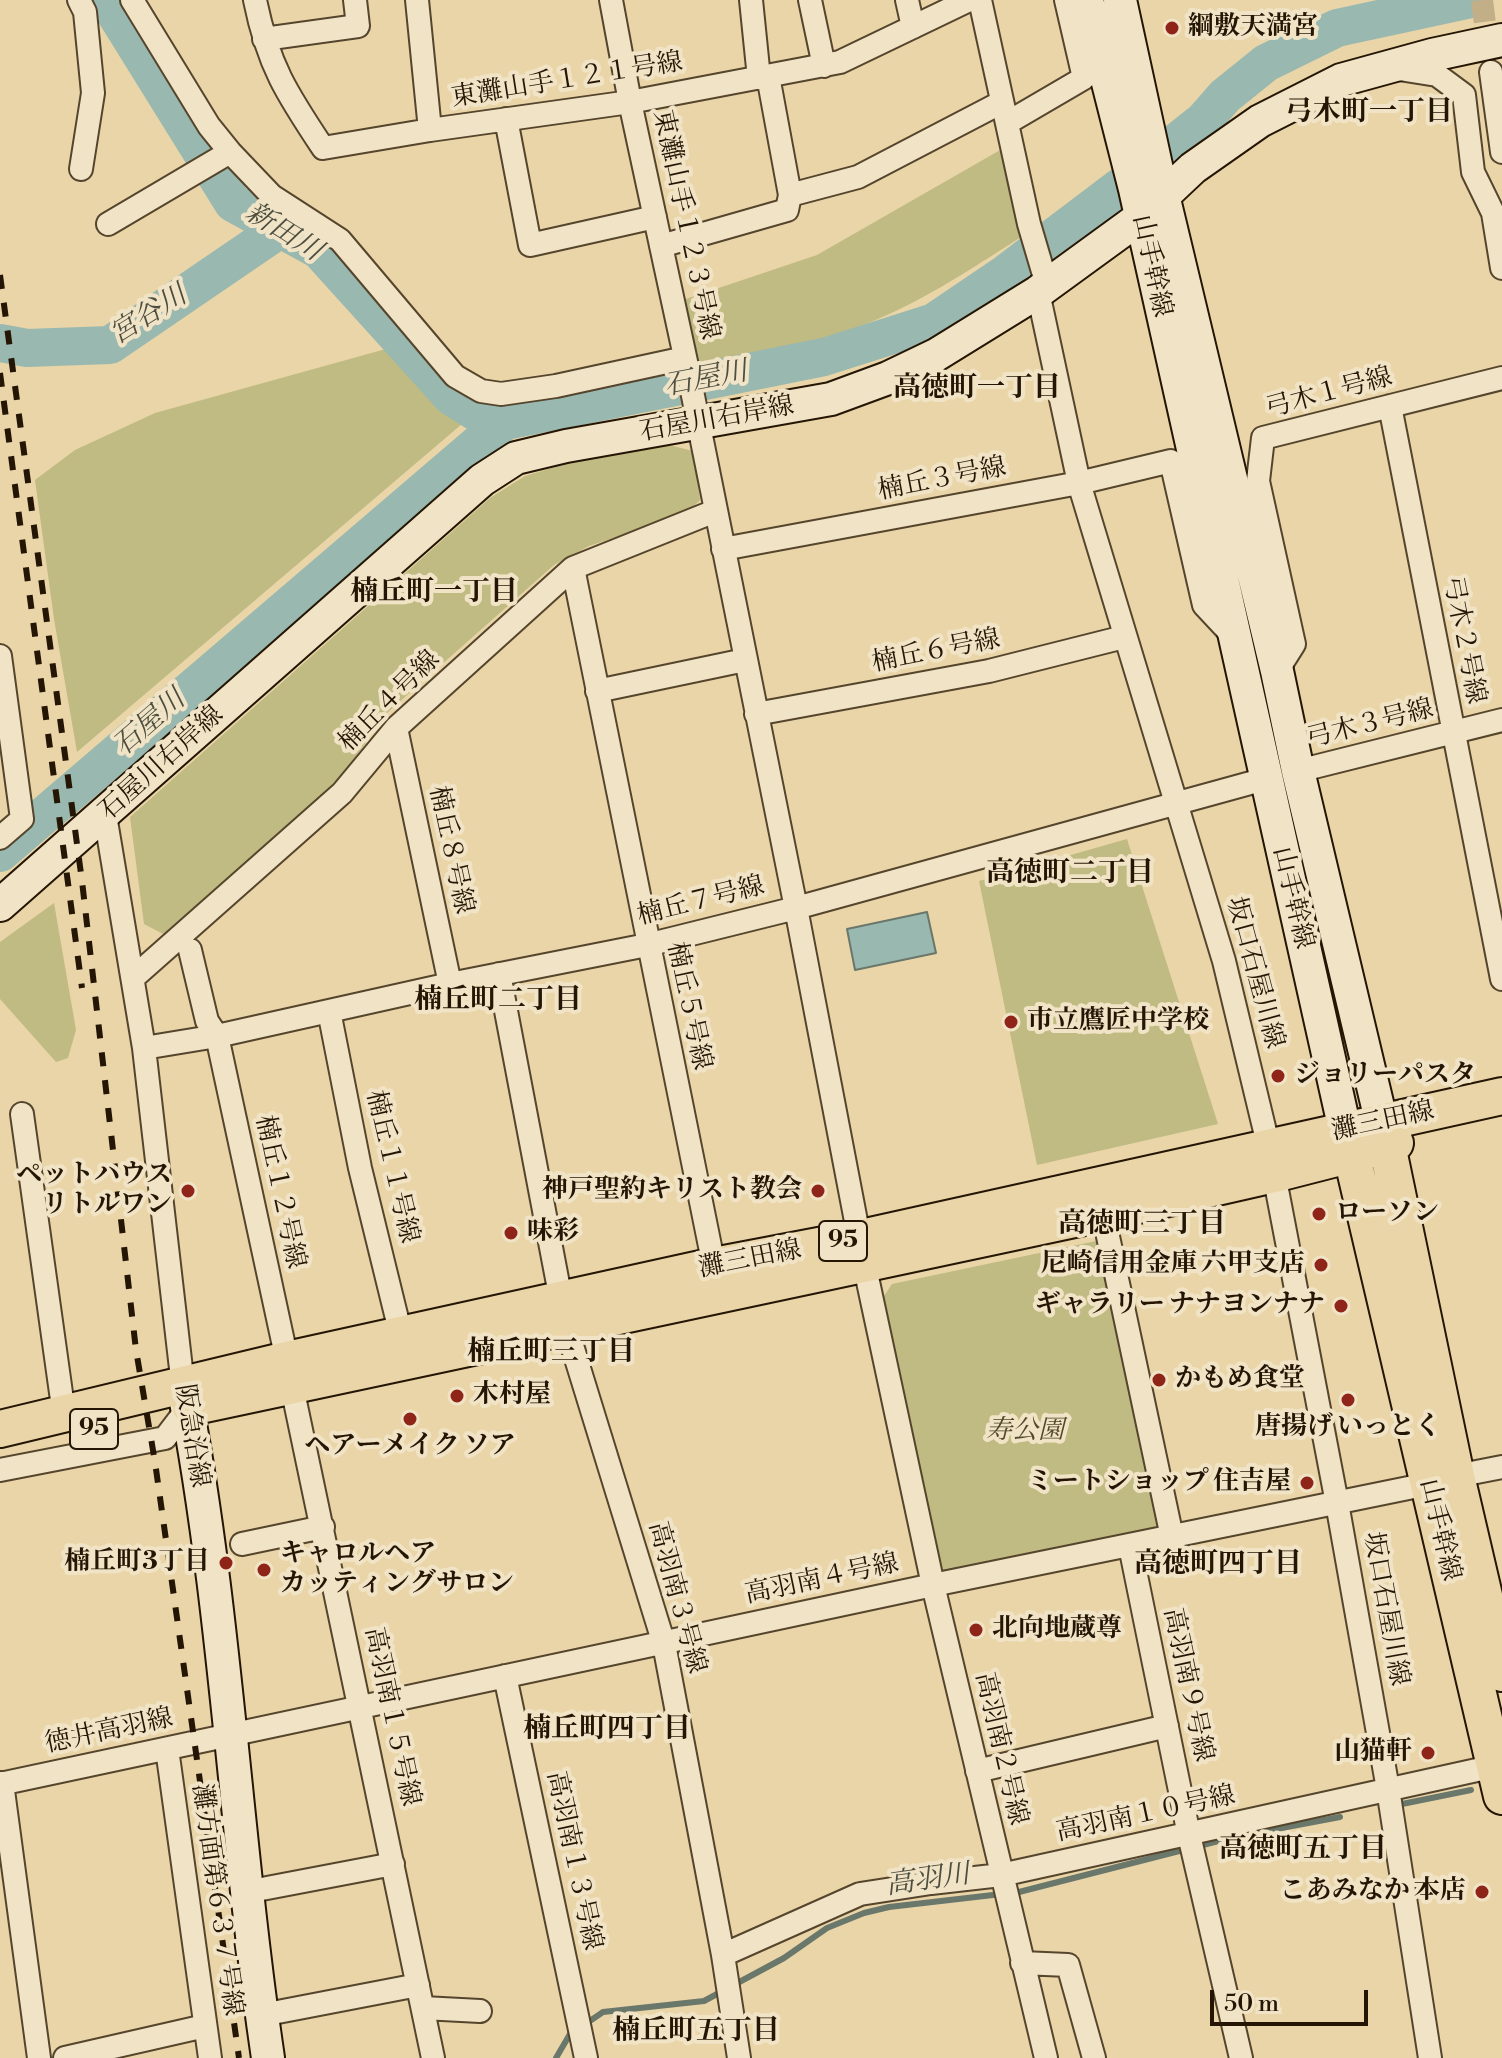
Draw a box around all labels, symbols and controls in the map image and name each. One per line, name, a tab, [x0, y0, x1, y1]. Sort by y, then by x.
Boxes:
place label: 綱敷天満宮	[1188, 12, 1318, 44]
marker: 綱敷天満宮	[1163, 19, 1181, 37]
street label: 東灘山手１２１号線	[449, 47, 685, 115]
district label: 弓木町一丁目	[1285, 96, 1453, 130]
street label: 東灘山手１２３号線	[645, 107, 725, 343]
water label: 新田川	[238, 196, 328, 270]
street label: 山手幹線	[1125, 212, 1177, 320]
water label: 宮谷川	[104, 279, 194, 353]
water label: 石屋川	[662, 355, 750, 405]
street label: 弓木１号線	[1262, 362, 1396, 426]
district label: 高徳町一丁目	[893, 372, 1061, 406]
street label: 石屋川右岸線	[637, 391, 797, 449]
street label: 楠丘３号線	[875, 452, 1009, 508]
street label: 弓木２号線	[1435, 573, 1491, 707]
district label: 楠丘町一丁目	[350, 576, 518, 610]
street label: 楠丘６号線	[869, 624, 1003, 680]
street label: 楠丘４号線	[333, 645, 447, 759]
water label: 石屋川	[107, 684, 193, 764]
street label: 弓木３号線	[1303, 694, 1437, 756]
street label: 石屋川右岸線	[94, 700, 230, 828]
street label: 楠丘８号線	[421, 783, 479, 917]
street label: 山手幹線	[1265, 844, 1319, 952]
district label: 高徳町二丁目	[986, 857, 1154, 891]
street label: 楠丘７号線	[634, 871, 768, 933]
street label: 坂口石屋川線	[1219, 894, 1289, 1052]
street label: 楠丘５号線	[659, 939, 717, 1073]
district label: 楠丘町二丁目	[414, 984, 582, 1018]
place label: 市立鷹匠中学校	[1027, 1006, 1209, 1038]
marker: 市立鷹匠中学校	[1002, 1013, 1020, 1031]
place label: ジョリーパスタ	[1294, 1060, 1476, 1092]
marker: ジョリーパスタ	[1269, 1067, 1287, 1085]
street label: 楠丘１１号線	[358, 1087, 424, 1247]
street label: 灘三田線	[1329, 1096, 1437, 1148]
street label: 楠丘１２号線	[248, 1112, 310, 1272]
place label: ペットハウス リトルワン	[16, 1160, 172, 1222]
place label: 神戸聖約キリスト教会	[542, 1175, 802, 1207]
marker: ペットハウス リトルワン	[179, 1182, 197, 1200]
marker: 神戸聖約キリスト教会	[809, 1182, 827, 1200]
place label: ローソン	[1335, 1198, 1439, 1230]
marker: ローソン	[1310, 1205, 1328, 1223]
district label: 高徳町三丁目	[1058, 1208, 1226, 1242]
place label: 味彩	[527, 1217, 579, 1249]
road number: 95	[819, 1221, 867, 1261]
marker: 味彩	[502, 1224, 520, 1242]
street label: 灘三田線	[696, 1235, 804, 1285]
place label: 尼崎信用金庫 六甲支店	[1041, 1249, 1305, 1281]
marker: 尼崎信用金庫 六甲支店	[1312, 1256, 1330, 1274]
place label: ギャラリー ナナヨンナナ	[1035, 1290, 1325, 1322]
marker: ギャラリー ナナヨンナナ	[1332, 1297, 1350, 1315]
district label: 楠丘町三丁目	[467, 1336, 635, 1370]
place label: かもめ食堂	[1175, 1364, 1305, 1396]
marker: かもめ食堂	[1150, 1371, 1168, 1389]
place label: 木村屋	[473, 1380, 551, 1412]
street label: 阪急沿線	[167, 1382, 215, 1490]
marker: 木村屋	[448, 1387, 466, 1405]
marker: 唐揚げ いっとく	[1339, 1391, 1357, 1409]
road number: 95	[70, 1409, 118, 1449]
marker: ヘアーメイク ソア	[401, 1410, 419, 1428]
place label: 唐揚げ いっとく	[1255, 1412, 1441, 1444]
park label: 寿公園	[986, 1416, 1064, 1448]
place label: ヘアーメイク ソア	[304, 1431, 516, 1463]
place label: ミートショップ 住吉屋	[1027, 1467, 1291, 1499]
marker: ミートショップ 住吉屋	[1298, 1474, 1316, 1492]
street label: 山手幹線	[1412, 1476, 1466, 1584]
street label: 高羽南３号線	[641, 1519, 711, 1677]
street label: 坂口石屋川線	[1356, 1529, 1414, 1689]
place label: キャロルヘア カッティングサロン	[280, 1539, 514, 1600]
place label: 楠丘町3丁目	[64, 1547, 210, 1579]
district label: 高徳町四丁目	[1134, 1548, 1302, 1582]
street label: 高羽南４号線	[742, 1549, 902, 1611]
marker: 楠丘町3丁目	[217, 1554, 235, 1572]
marker: キャロルヘア カッティングサロン	[255, 1561, 273, 1579]
street label: 高羽南９号線	[1156, 1605, 1218, 1765]
place label: 北向地蔵尊	[992, 1614, 1122, 1646]
marker: 北向地蔵尊	[967, 1621, 985, 1639]
street label: 高羽南１５号線	[357, 1625, 425, 1809]
street label: 高羽南２号線	[967, 1669, 1033, 1829]
street label: 徳井高羽線	[42, 1703, 176, 1761]
district label: 楠丘町四丁目	[523, 1713, 691, 1747]
place label: 山猫軒	[1334, 1737, 1412, 1769]
marker: 山猫軒	[1419, 1744, 1437, 1762]
street label: 高羽南１３号線	[539, 1769, 607, 1953]
street label: 高羽南１０号線	[1054, 1781, 1238, 1849]
street label: 灘方面第６３７号線	[184, 1782, 248, 2018]
district label: 高徳町五丁目	[1219, 1833, 1387, 1867]
water label: 高羽川	[884, 1859, 972, 1903]
place label: こあみなか 本店	[1280, 1876, 1466, 1908]
marker: こあみなか 本店	[1473, 1883, 1491, 1901]
scale bar	[1214, 1974, 1372, 2024]
text: 50 m	[1224, 1989, 1279, 2019]
district label: 楠丘町五丁目	[612, 2015, 780, 2049]

